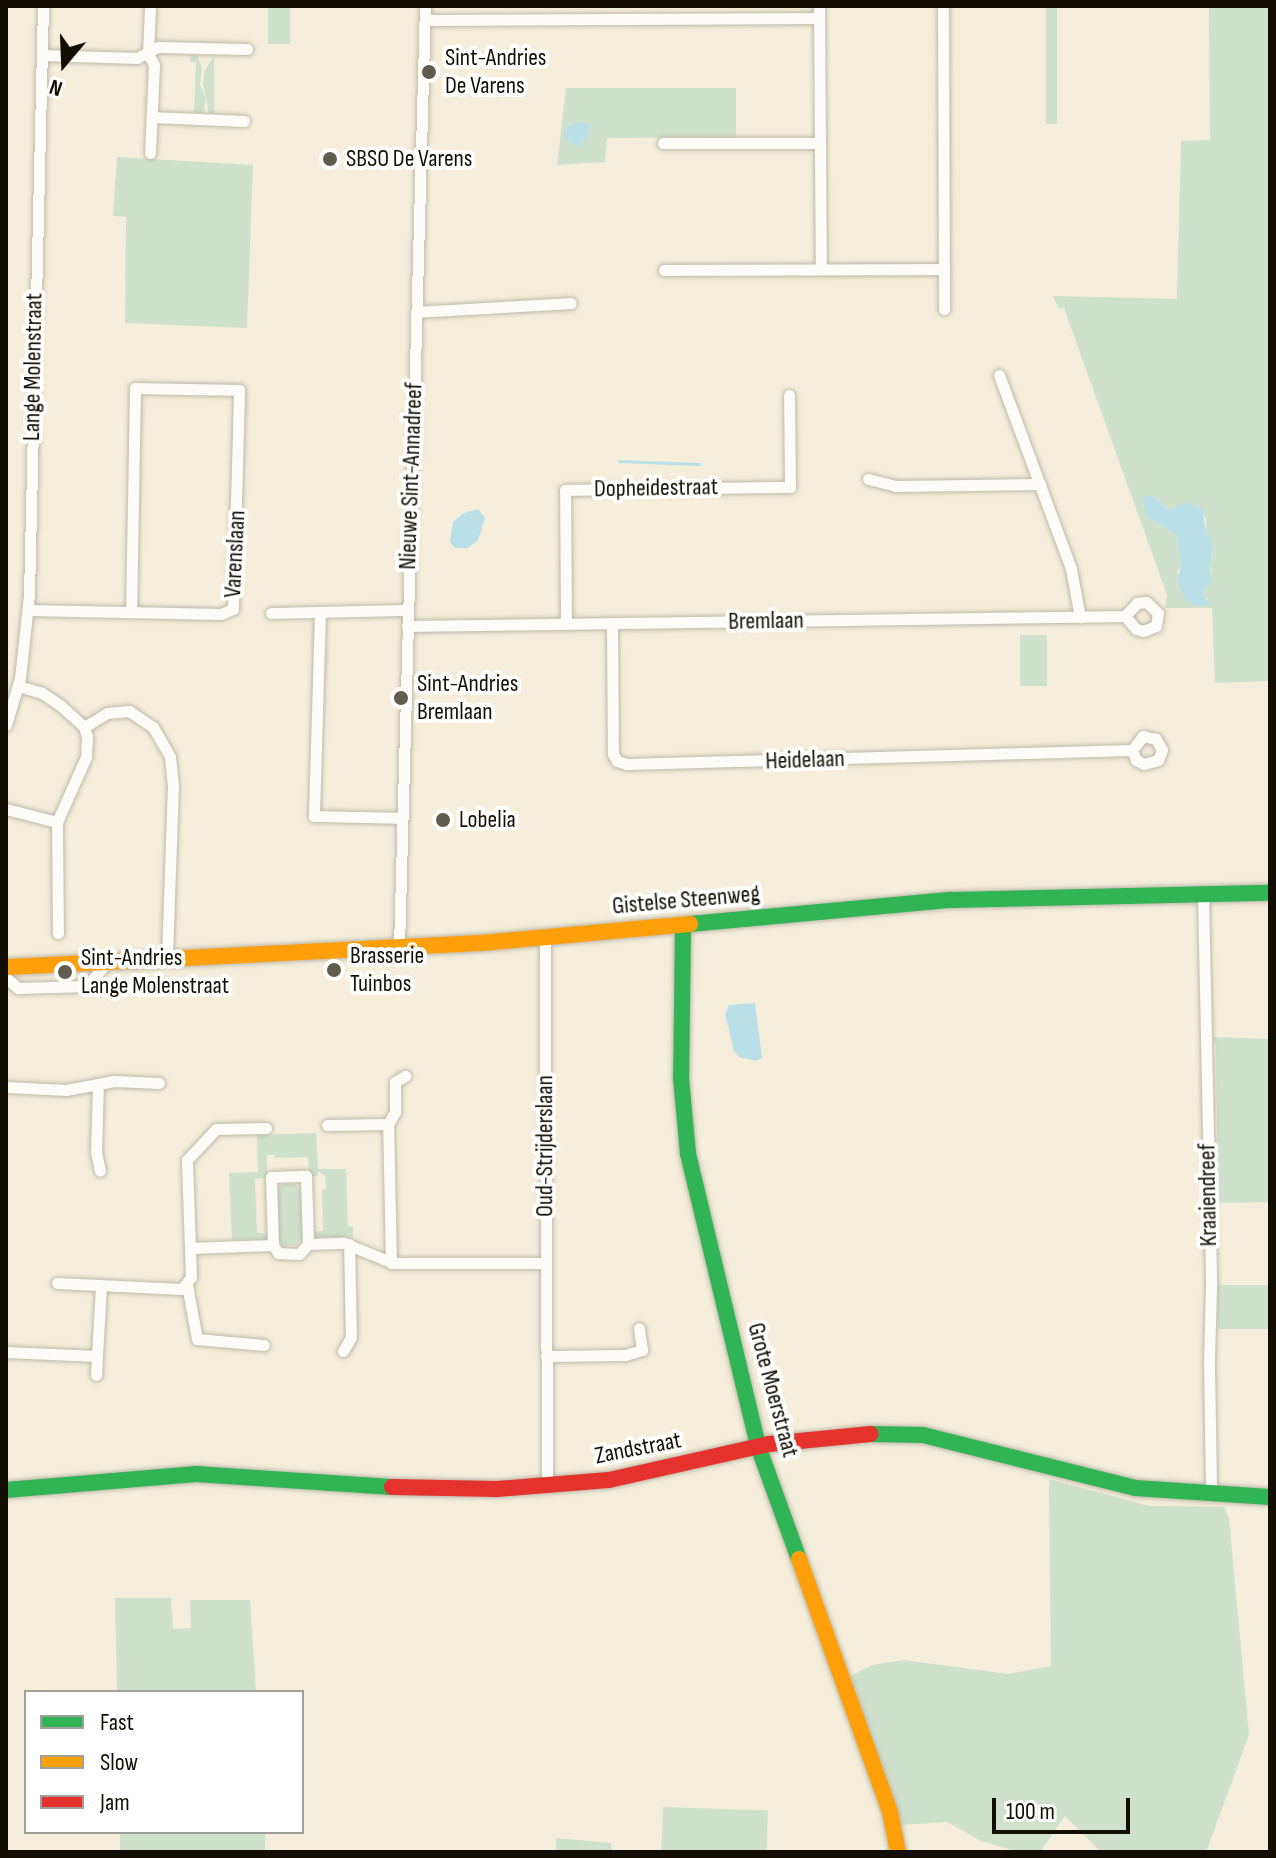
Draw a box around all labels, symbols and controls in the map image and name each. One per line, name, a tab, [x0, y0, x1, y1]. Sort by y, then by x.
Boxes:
north arrow	[24, 24, 104, 104]
place label: Sint-Andries De Varens	[445, 44, 546, 100]
marker: Sint-Andries De Varens	[420, 63, 438, 81]
text: N	[46, 72, 66, 102]
place label: SBSO De Varens	[346, 145, 472, 173]
marker: SBSO De Varens	[321, 150, 339, 168]
street label: Lange Molenstraat	[17, 293, 49, 441]
street label: Nieuwe Sint-Annadreef	[393, 382, 429, 570]
street label: Dopheidestraat	[594, 473, 718, 503]
street label: Varenslaan	[218, 510, 252, 598]
street label: Bremlaan	[728, 606, 804, 636]
place label: Sint-Andries Bremlaan	[417, 670, 518, 726]
marker: Sint-Andries Bremlaan	[392, 689, 410, 707]
street label: Heidelaan	[765, 744, 845, 776]
place label: Lobelia	[459, 806, 516, 834]
marker: Lobelia	[434, 811, 452, 829]
street label: Gistelse Steenweg	[611, 879, 761, 921]
place label: Brasserie Tuinbos	[350, 942, 424, 998]
place label: Sint-Andries Lange Molenstraat	[81, 944, 229, 1000]
marker: Brasserie Tuinbos	[325, 961, 343, 979]
marker: Sint-Andries Lange Molenstraat	[56, 963, 74, 981]
street label: Oud-Strijderslaan	[531, 1075, 559, 1217]
street label: Kraaiendreef	[1193, 1143, 1223, 1247]
street label: Grote Moerstraat	[741, 1320, 805, 1460]
street label: Zandstraat	[592, 1426, 684, 1470]
legend	[24, 1690, 304, 1834]
text: Fast	[100, 1708, 134, 1737]
text: Slow	[100, 1748, 138, 1777]
scale bar	[996, 1782, 1134, 1832]
text: Jam	[100, 1788, 130, 1817]
text: 100 m	[1006, 1797, 1055, 1826]

